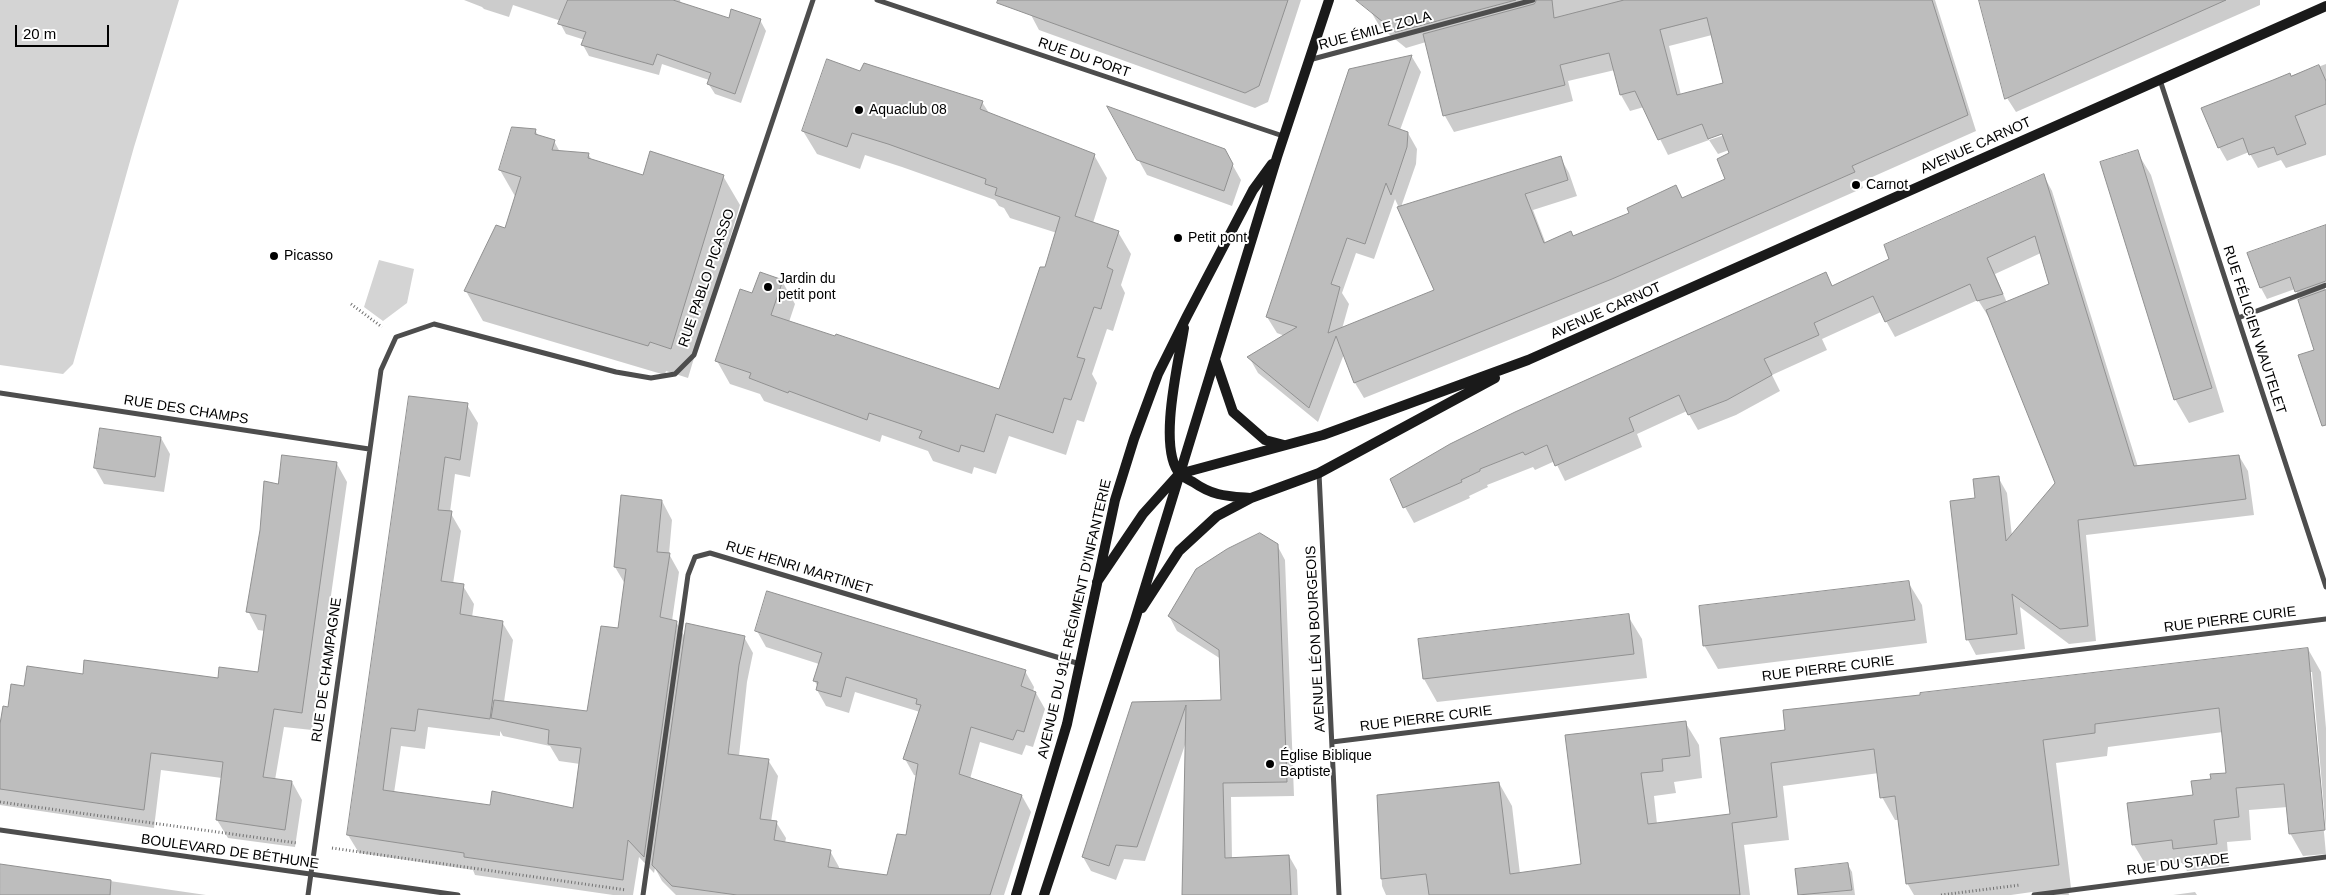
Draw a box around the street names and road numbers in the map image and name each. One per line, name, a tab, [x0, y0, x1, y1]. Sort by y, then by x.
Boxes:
street label: RUE ÉMILE ZOLA	[1317, 8, 1433, 54]
street label: RUE DU PORT	[1036, 34, 1132, 82]
street label: AVENUE CARNOT	[1918, 114, 2034, 178]
street label: RUE PABLO PICASSO	[675, 207, 739, 349]
street label: RUE FÉLICIEN WAUTELET	[2219, 244, 2289, 416]
street label: AVENUE CARNOT	[1548, 279, 1664, 343]
street label: RUE DES CHAMPS	[122, 392, 250, 428]
street label: AVENUE DU 91E RÉGIMENT D'INFANTERIE	[1035, 478, 1115, 760]
street label: RUE HENRI MARTINET	[724, 538, 874, 598]
street label: AVENUE LÉON BOURGEOIS	[1303, 545, 1329, 733]
street label: RUE DE CHAMPAGNE	[309, 597, 345, 743]
street label: RUE PIERRE CURIE	[2163, 604, 2297, 636]
street label: RUE PIERRE CURIE	[1761, 653, 1895, 685]
street label: RUE PIERRE CURIE	[1359, 703, 1493, 735]
street label: BOULEVARD DE BÉTHUNE	[140, 831, 320, 873]
street label: RUE DU STADE	[2126, 850, 2230, 880]

